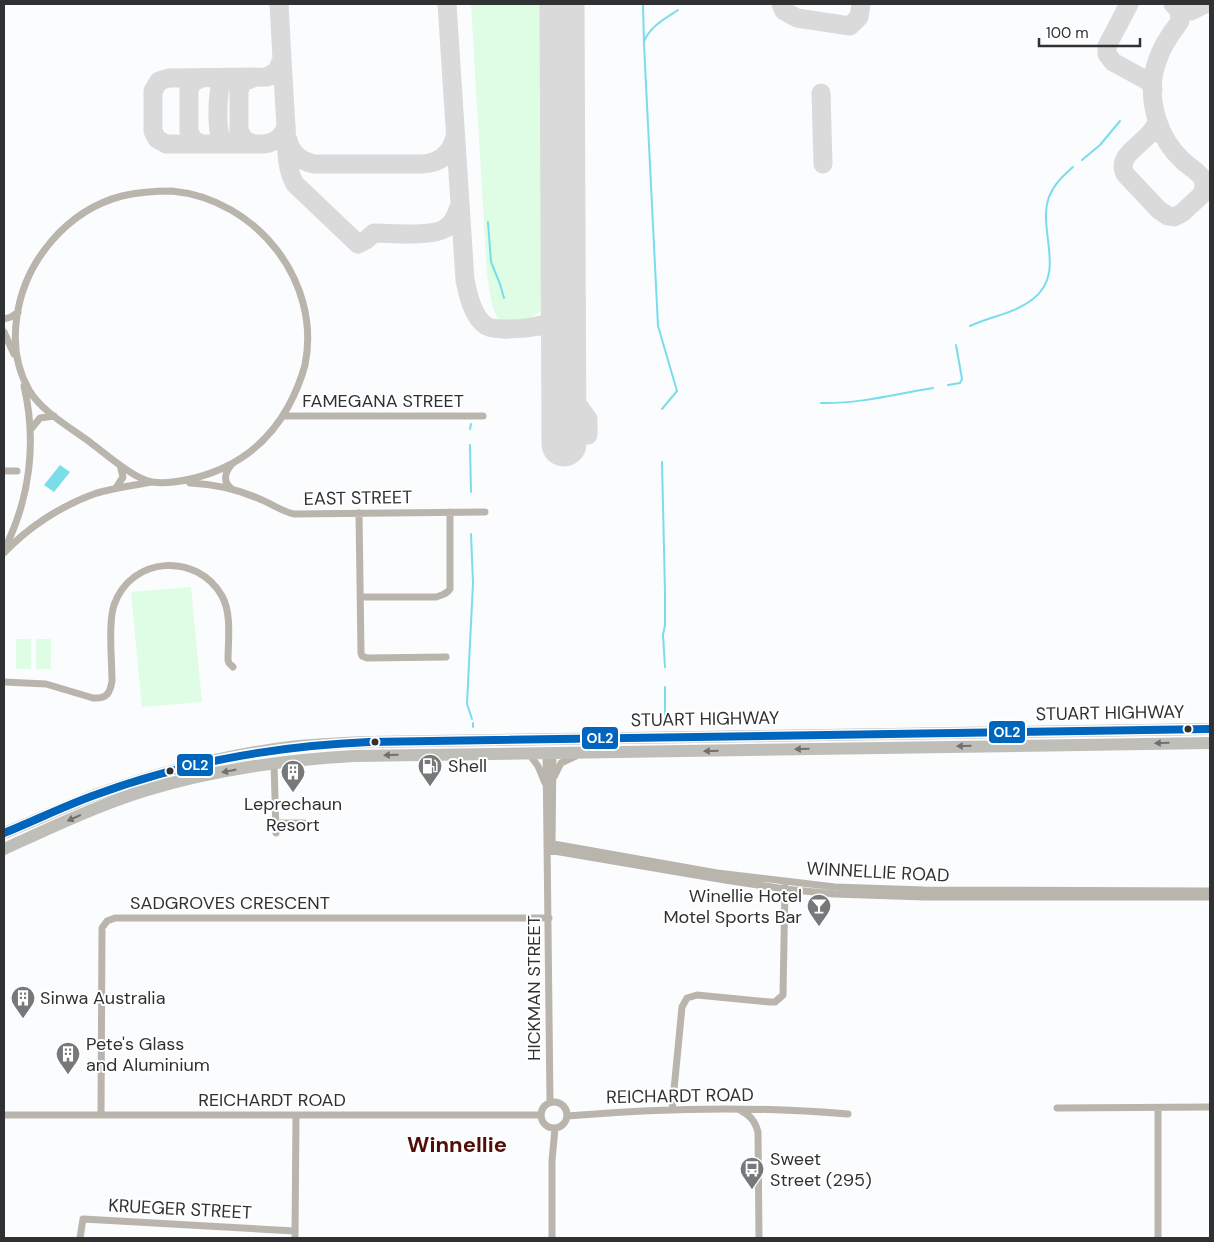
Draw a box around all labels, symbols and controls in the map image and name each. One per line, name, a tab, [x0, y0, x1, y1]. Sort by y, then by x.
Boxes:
scale bar	[1039, 15, 1140, 47]
text: 100 m	[1046, 23, 1089, 43]
street label: FAMEGANA STREET	[302, 389, 464, 413]
street label: EAST STREET	[304, 485, 412, 511]
street label: STUART HIGHWAY	[1035, 700, 1185, 726]
street label: STUART HIGHWAY	[630, 706, 780, 732]
line badge: OL2	[988, 720, 1026, 744]
text: OL2	[994, 723, 1020, 741]
unlabelled marker	[1183, 724, 1193, 734]
line badge: OL2	[581, 726, 619, 750]
text: OL2	[587, 729, 613, 747]
unlabelled marker	[370, 737, 380, 747]
one-way arrow	[1153, 740, 1169, 748]
one-way arrow	[956, 743, 972, 751]
one-way arrow	[793, 745, 809, 753]
one-way arrow	[702, 747, 718, 755]
one-way arrow	[382, 751, 398, 759]
line badge: OL2	[176, 753, 214, 777]
fuel station icon: Shell	[417, 753, 443, 787]
place label: Shell	[448, 754, 487, 778]
text: OL2	[182, 756, 208, 774]
building icon: Leprechaun Resort	[280, 759, 306, 793]
unlabelled marker	[165, 766, 175, 776]
one-way arrow	[221, 767, 237, 775]
place label: Leprechaun Resort	[244, 792, 342, 837]
one-way arrow	[67, 814, 81, 822]
street label: WINNELLIE ROAD	[806, 856, 950, 888]
place label: Winellie Hotel Motel Sports Bar	[663, 884, 802, 929]
street label: SADGROVES CRESCENT	[130, 891, 330, 915]
bar icon: Winellie Hotel Motel Sports Bar	[806, 893, 832, 927]
street label: HICKMAN STREET	[522, 915, 546, 1061]
building icon: Sinwa Australia	[10, 985, 36, 1019]
place label: Sinwa Australia	[40, 986, 165, 1010]
place label: Pete's Glass and Aluminium	[86, 1032, 210, 1077]
building icon: Pete's Glass and Aluminium	[55, 1041, 81, 1075]
street label: REICHARDT ROAD	[606, 1083, 754, 1109]
street label: REICHARDT ROAD	[198, 1088, 346, 1112]
district label: Winnellie	[407, 1130, 507, 1159]
place label: Sweet Street (295)	[770, 1147, 872, 1192]
bus stop icon: Sweet Street (295)	[739, 1156, 765, 1190]
street label: KRUEGER STREET	[108, 1193, 252, 1225]

